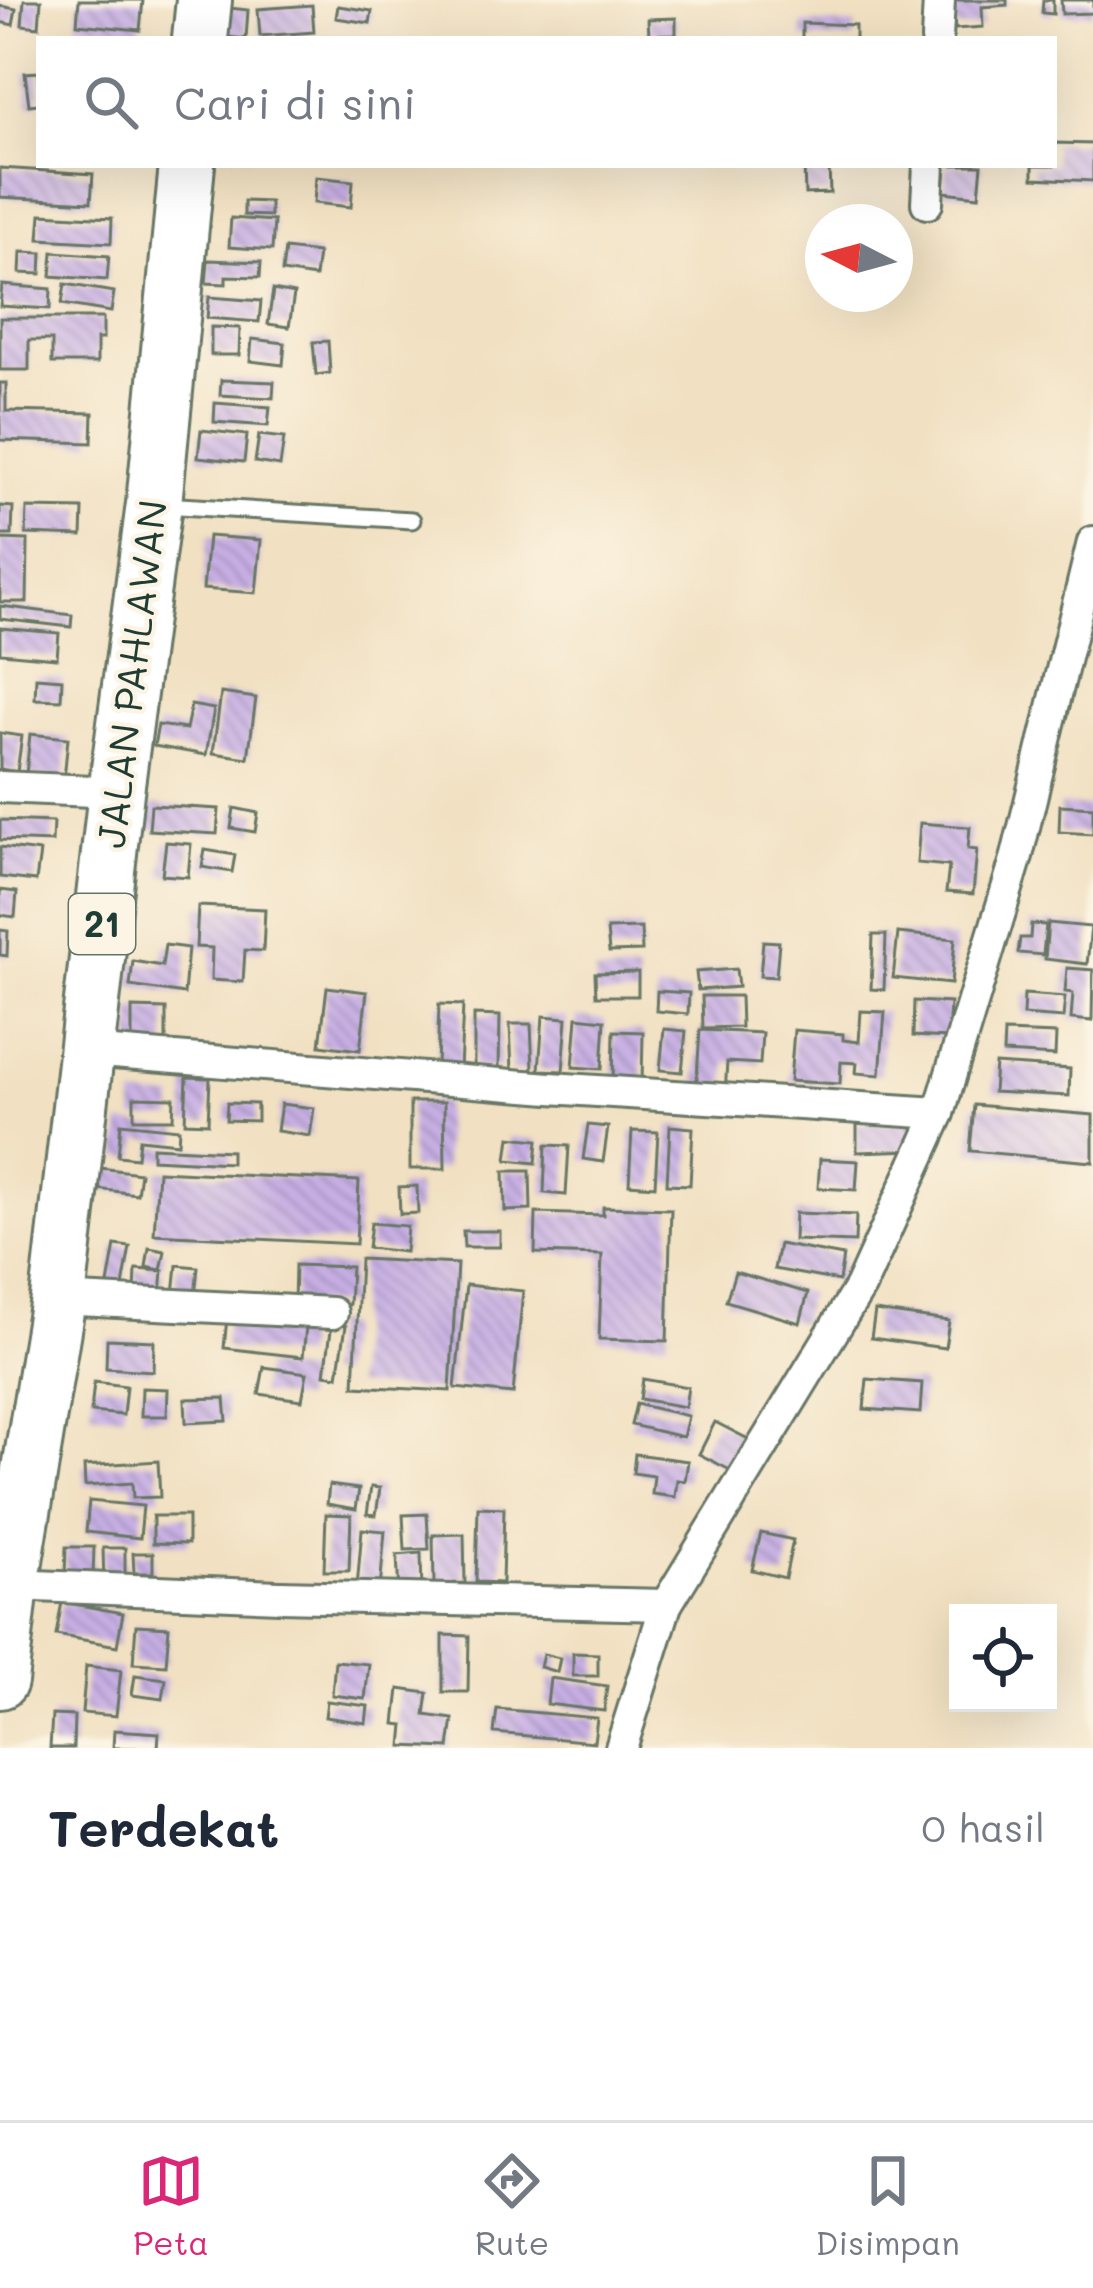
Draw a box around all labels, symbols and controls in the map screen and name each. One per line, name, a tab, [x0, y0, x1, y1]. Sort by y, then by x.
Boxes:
search box	[36, 36, 1057, 168]
icon: search	[78, 69, 144, 135]
text: Cari di sini	[174, 73, 416, 131]
north arrow	[805, 204, 913, 312]
street label: JALAN PAHLAWAN	[84, 497, 177, 851]
road number: 21	[69, 894, 135, 954]
map controls	[949, 1604, 1057, 1712]
button: locate	[949, 1604, 1057, 1712]
text: Terdekat	[48, 1793, 279, 1860]
text: 0 hasil	[921, 1801, 1045, 1852]
tab: Peta	[133, 2148, 209, 2263]
tab: Rute	[475, 2148, 549, 2263]
tab: Disimpan	[815, 2148, 960, 2263]

